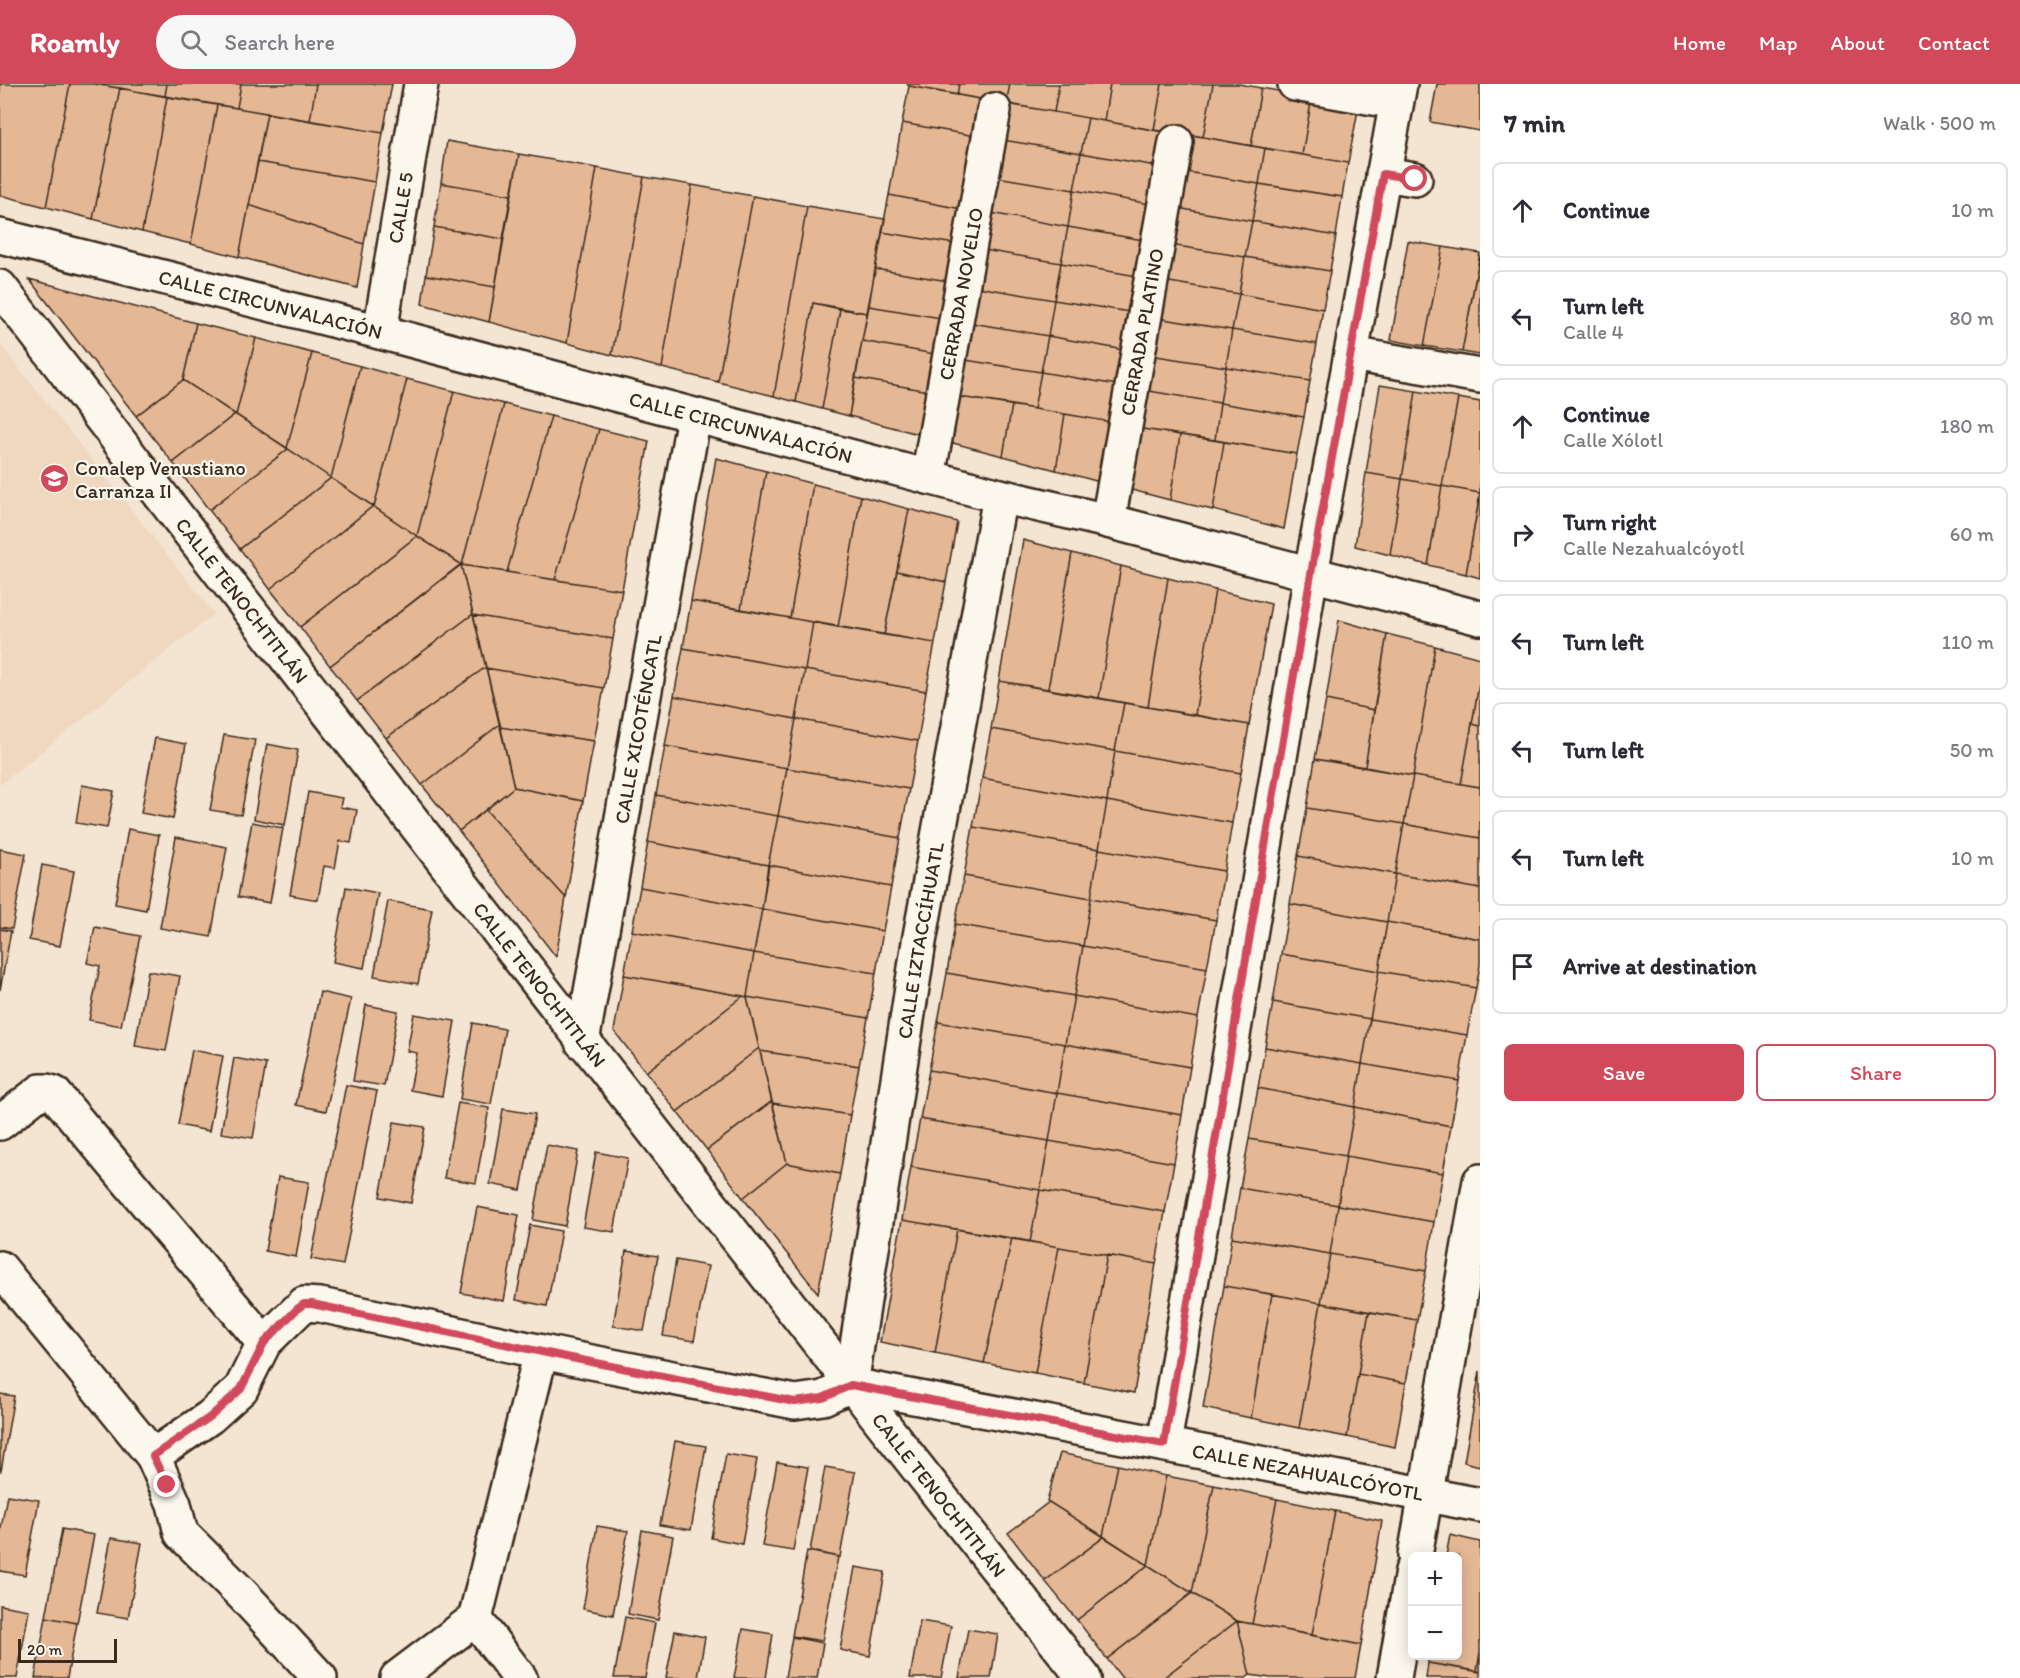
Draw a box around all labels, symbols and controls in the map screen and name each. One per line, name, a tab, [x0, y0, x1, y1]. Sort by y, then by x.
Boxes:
search box	[156, 15, 576, 69]
text: Roamly	[30, 25, 120, 59]
icon: search	[177, 26, 210, 59]
text: Search here	[225, 29, 335, 56]
text: Home	[1673, 30, 1726, 55]
text: Map	[1759, 30, 1798, 55]
text: About	[1831, 30, 1885, 55]
text: Contact	[1918, 30, 1990, 55]
text: 7 min	[1504, 107, 1565, 139]
text: Walk · 500 m	[1883, 111, 1996, 135]
route start	[1401, 165, 1427, 191]
street label: CALLE 5	[383, 170, 418, 245]
icon: ahead	[1506, 194, 1539, 227]
text: Continue	[1563, 197, 1650, 224]
text: 10 m	[1951, 198, 1994, 222]
street label: CERRADA NOVELIO	[934, 206, 988, 382]
street label: CERRADA PLATINO	[1115, 246, 1169, 418]
street label: CALLE CIRCUNVALACIÓN	[156, 265, 385, 344]
text: Turn left	[1563, 293, 1644, 320]
icon: left	[1506, 302, 1539, 335]
text: 80 m	[1949, 306, 1994, 330]
text: Calle 4	[1563, 320, 1624, 344]
street label: CALLE CIRCUNVALACIÓN	[626, 386, 855, 468]
text: Continue	[1563, 401, 1650, 428]
icon: ahead	[1506, 410, 1539, 443]
text: 180 m	[1940, 414, 1994, 438]
text: Calle Xólotl	[1563, 428, 1663, 452]
place label: Conalep Venustiano Carranza II	[75, 456, 246, 503]
school or university icon: Conalep Venustiano Carranza II	[38, 463, 70, 495]
text: Turn right	[1563, 509, 1657, 536]
street label: CALLE TENOCHTITLÁN	[171, 513, 313, 688]
icon: right	[1506, 518, 1539, 551]
text: 60 m	[1950, 522, 1994, 546]
text: Calle Nezahualcóyotl	[1563, 536, 1745, 560]
icon: left	[1506, 626, 1539, 659]
text: Turn left	[1563, 629, 1644, 656]
text: 110 m	[1942, 630, 1994, 654]
street label: CALLE XICOTÉNCATL	[609, 632, 667, 826]
icon: left	[1506, 734, 1539, 767]
text: Turn left	[1563, 737, 1644, 764]
text: 50 m	[1950, 738, 1994, 762]
street label: CALLE IZTACCÍHUATL	[892, 840, 949, 1040]
icon: left	[1506, 842, 1539, 875]
text: Turn left	[1563, 845, 1644, 872]
text: 10 m	[1951, 846, 1994, 870]
street label: CALLE TENOCHTITLÁN	[468, 897, 611, 1072]
icon: arrive	[1506, 950, 1539, 983]
text: Arrive at destination	[1563, 953, 1757, 980]
button: Save	[1504, 1044, 1744, 1101]
button: Share	[1756, 1044, 1996, 1101]
street label: CALLE TENOCHTITLÁN	[867, 1408, 1011, 1582]
street label: CALLE NEZAHUALCÓYOTL	[1190, 1438, 1425, 1506]
route end	[153, 1471, 179, 1497]
map controls	[1408, 1552, 1462, 1660]
button: +	[1408, 1552, 1462, 1606]
button: −	[1408, 1606, 1462, 1660]
scale bar	[18, 1636, 117, 1664]
text: 20 m	[27, 1640, 62, 1659]

